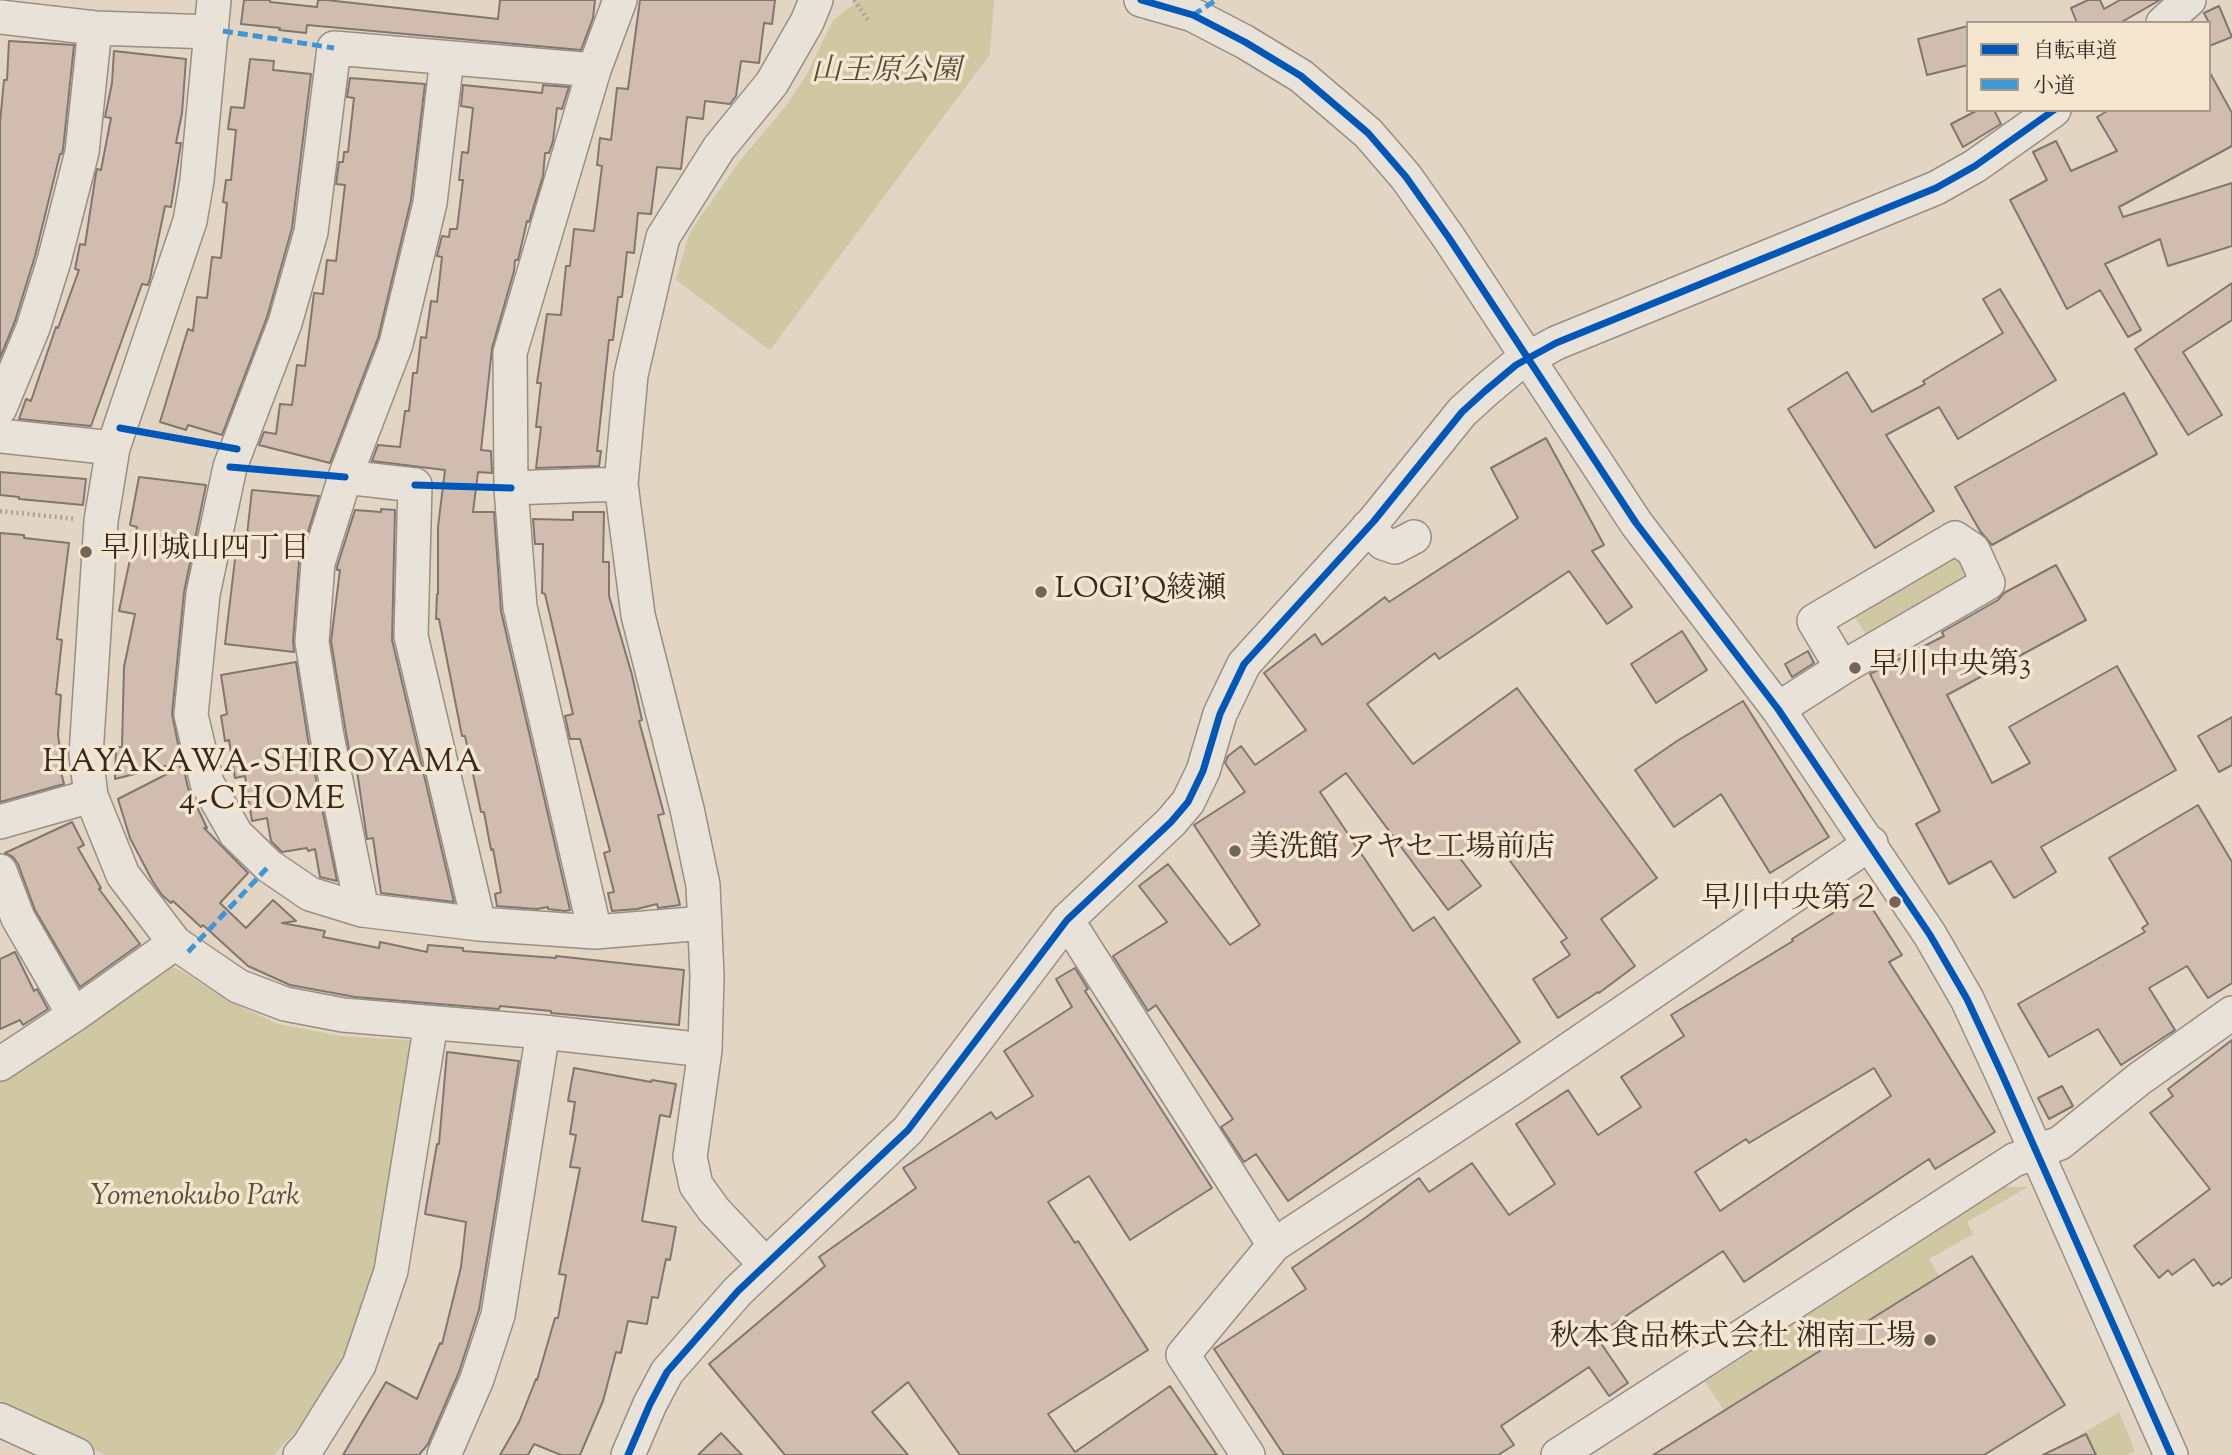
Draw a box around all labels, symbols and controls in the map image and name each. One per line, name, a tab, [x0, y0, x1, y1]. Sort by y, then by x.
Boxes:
legend	[1966, 21, 2211, 112]
text: 自転車道	[2033, 37, 2117, 67]
park label: 山王原公園	[811, 56, 961, 92]
text: 小道	[2033, 72, 2075, 102]
place label: 早川城山四丁目	[100, 534, 310, 570]
marker: 早川城山四丁目	[78, 544, 94, 560]
place label: LOGI'Q綾瀬	[1055, 574, 1226, 610]
marker: LOGI'Q綾瀬	[1033, 584, 1049, 600]
place label: 早川中央第3	[1869, 650, 2031, 686]
marker: 早川中央第3	[1847, 660, 1863, 676]
district label: HAYAKAWA-SHIROYAMA 4-CHOME	[45, 747, 481, 822]
place label: 美洗館 アヤセ工場前店	[1249, 833, 1555, 869]
marker: 美洗館 アヤセ工場前店	[1227, 843, 1243, 859]
place label: 早川中央第２	[1701, 884, 1881, 920]
marker: 早川中央第２	[1887, 894, 1903, 910]
park label: Yomenokubo Park	[90, 1181, 300, 1217]
place label: 秋本食品株式会社 湘南工場	[1550, 1322, 1916, 1358]
marker: 秋本食品株式会社 湘南工場	[1922, 1332, 1938, 1348]

